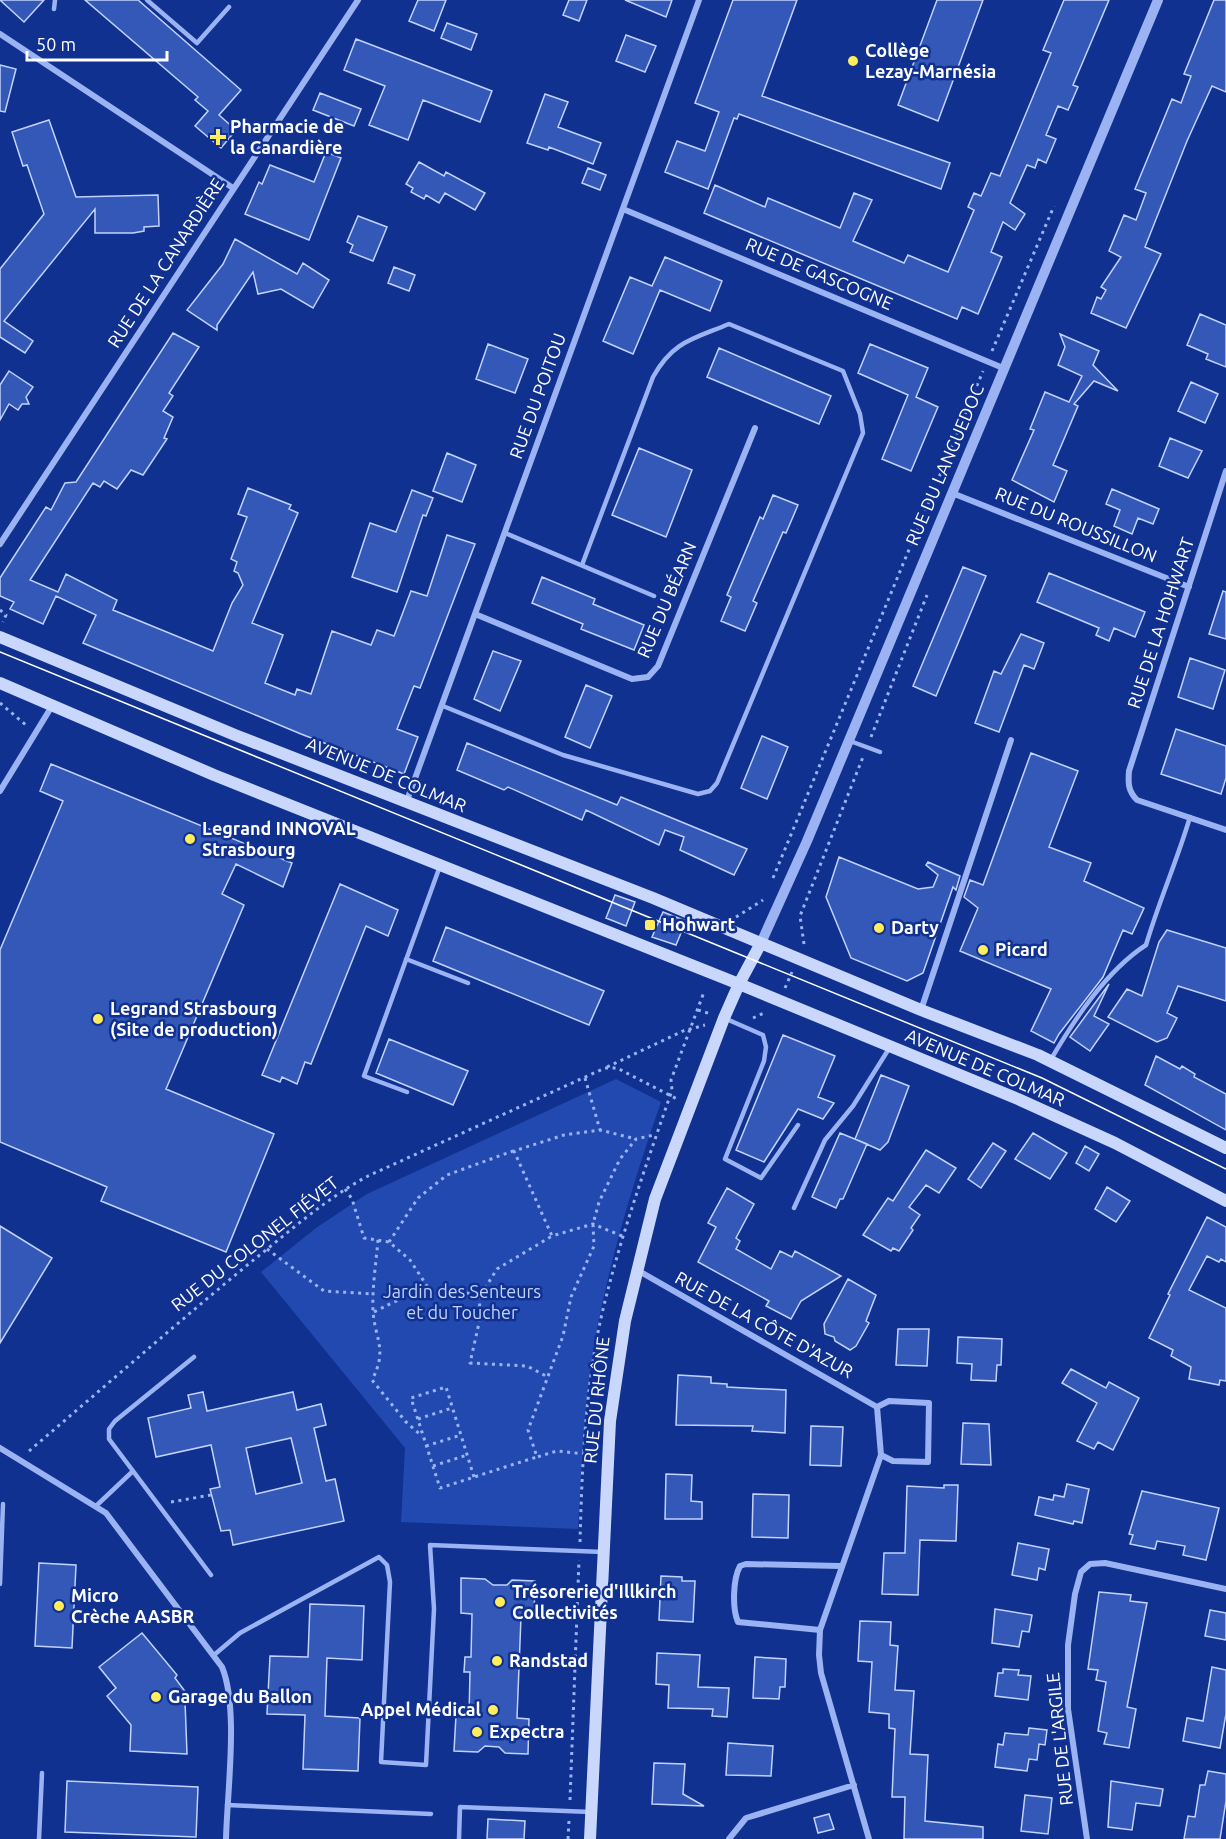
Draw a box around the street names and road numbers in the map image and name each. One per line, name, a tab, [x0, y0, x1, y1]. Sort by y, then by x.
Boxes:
street label: RUE DE LA CANARDIÈRE	[102, 174, 227, 351]
street label: RUE DE GASCOGNE	[743, 233, 896, 313]
street label: RUE DU POITOU	[505, 330, 569, 461]
street label: RUE DU LANGUEDOC	[901, 381, 987, 548]
street label: RUE DU ROUSSILLON	[993, 483, 1160, 566]
street label: RUE DE LA HOHWART	[1123, 535, 1197, 711]
street label: RUE DU BÉARN	[632, 538, 700, 661]
street label: AVENUE DE COLMAR	[303, 733, 469, 815]
street label: AVENUE DE COLMAR	[903, 1024, 1068, 1110]
street label: RUE DU COLONEL FIÉVET	[166, 1171, 342, 1315]
street label: RUE DE LA CÔTE D'AZUR	[672, 1267, 857, 1381]
street label: RUE DU RHÔNE	[579, 1335, 613, 1464]
street label: RUE DE L'ARGILE	[1042, 1672, 1076, 1807]

